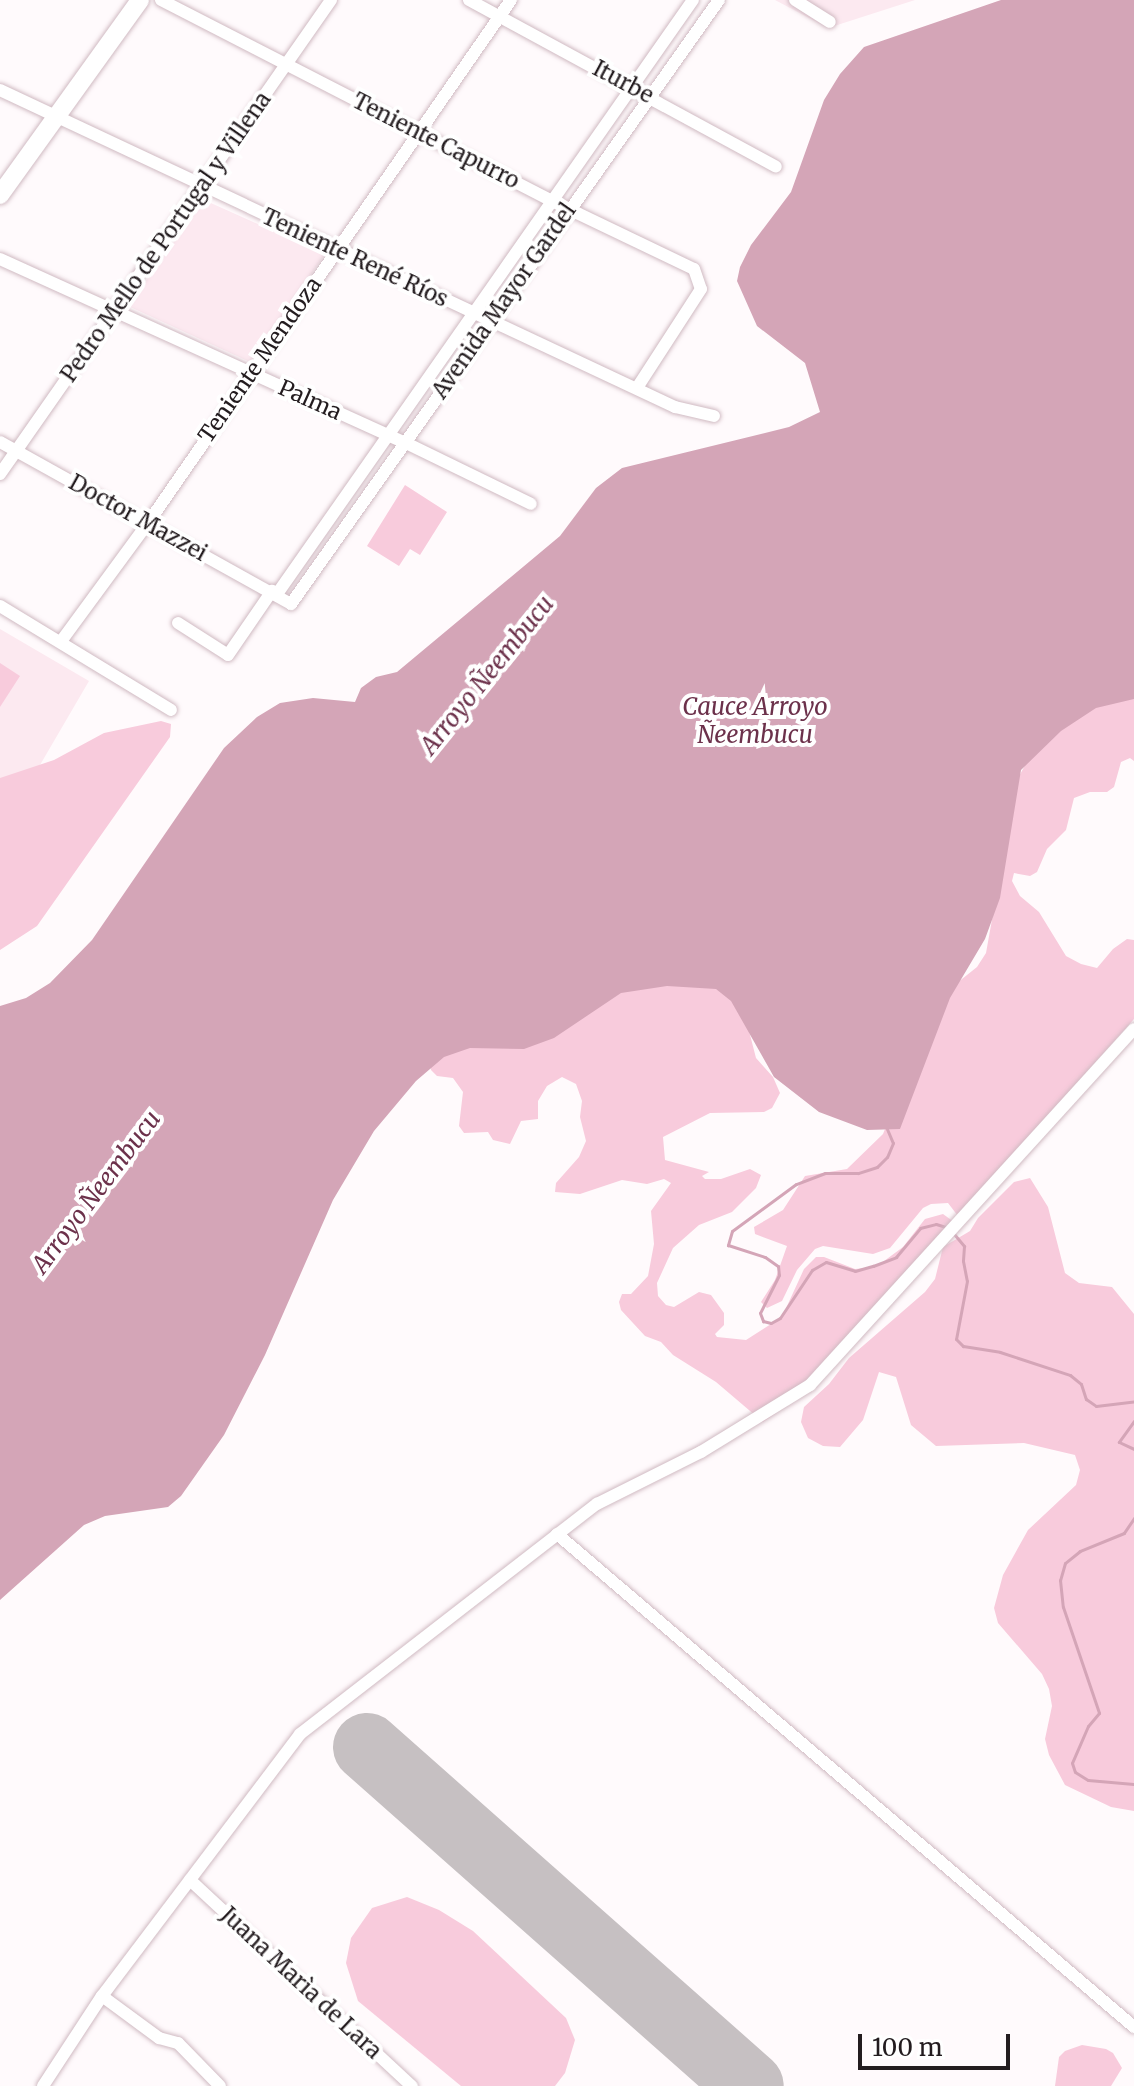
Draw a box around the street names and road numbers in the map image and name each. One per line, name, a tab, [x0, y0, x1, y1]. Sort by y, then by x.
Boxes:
street label: Iturbe	[588, 55, 658, 109]
street label: Pedro Mello de Portugal y Villena	[55, 87, 277, 387]
street label: Teniente Capurro	[348, 88, 524, 194]
street label: Avenida Mayor Gardel	[427, 198, 581, 404]
street label: Teniente René Ríos	[258, 203, 452, 313]
street label: Teniente Mendoza	[193, 272, 327, 448]
street label: Palma	[274, 374, 346, 426]
street label: Doctor Mazzei	[64, 469, 212, 567]
street label: Juana Marìa de Lara	[215, 1902, 387, 2064]

